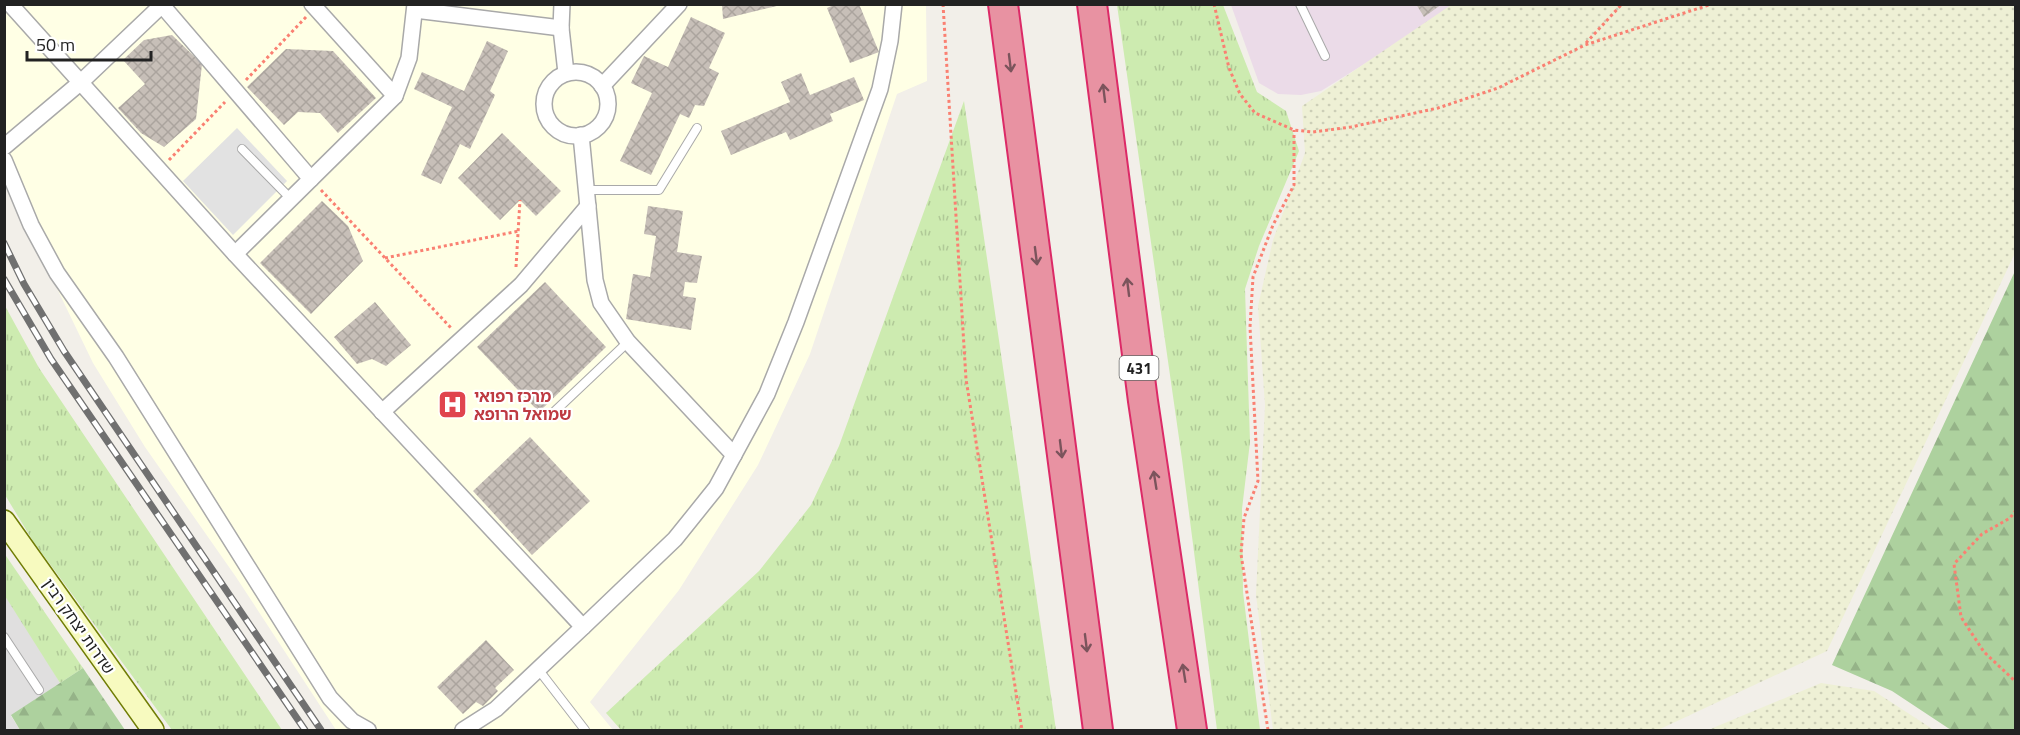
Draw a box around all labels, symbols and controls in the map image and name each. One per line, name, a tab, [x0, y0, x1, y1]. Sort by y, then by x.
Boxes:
scale bar	[27, 24, 152, 62]
text: 50 m	[36, 31, 75, 58]
one-way arrow	[1005, 52, 1016, 72]
one-way arrow	[1098, 84, 1109, 104]
one-way arrow	[1030, 245, 1041, 265]
one-way arrow	[1123, 277, 1134, 297]
road number: 431	[1120, 356, 1158, 380]
place label: מרכז רפואי שמואל הרופא	[474, 384, 572, 426]
hospital icon: מרכז רפואי שמואל הרופא	[437, 389, 469, 421]
one-way arrow	[1056, 439, 1067, 459]
one-way arrow	[1149, 470, 1160, 490]
street label: שדרות יצחק רבין	[37, 573, 121, 679]
one-way arrow	[1081, 632, 1092, 652]
one-way arrow	[1179, 663, 1190, 683]

